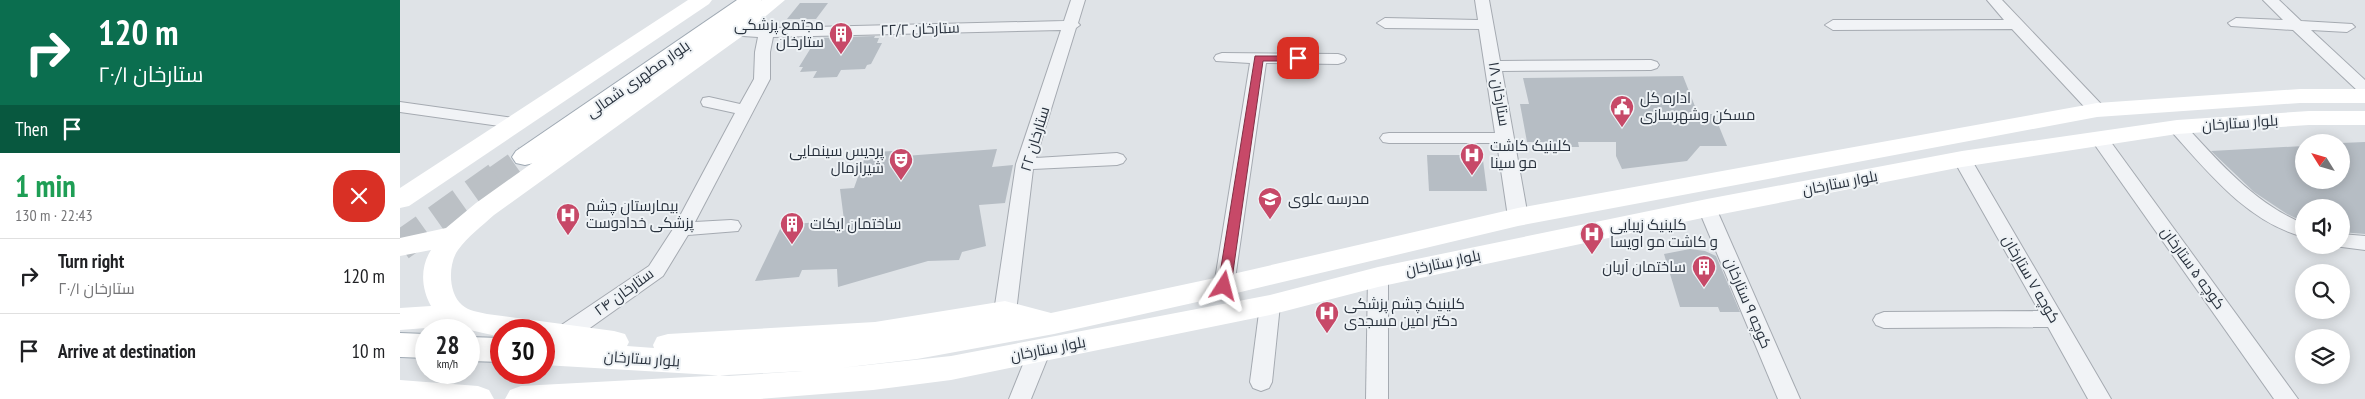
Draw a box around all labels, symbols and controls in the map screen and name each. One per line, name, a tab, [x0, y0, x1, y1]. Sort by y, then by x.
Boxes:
text: 120 m	[98, 9, 179, 55]
place label: مجتمع پزشکی ستارخان	[734, 15, 824, 52]
street label: ۲۲/۲ ستارخان	[880, 18, 960, 40]
icon: right	[15, 20, 80, 85]
building icon: مجتمع پزشکی ستارخان	[828, 21, 854, 55]
street label: بلوار مطهرى شمالى	[582, 36, 694, 122]
pin	[1277, 37, 1319, 79]
icon: arrive	[1284, 44, 1312, 72]
text: ۲۰/۱ ستارخان	[98, 60, 203, 88]
street label: ۱۸ ستارخان	[1483, 60, 1515, 128]
place label: اداره کل مسکن وشهرسازی	[1640, 88, 1755, 125]
public building icon: اداره کل مسکن وشهرسازی	[1609, 94, 1635, 128]
street label: ۲۲ ستارخان	[1016, 104, 1054, 174]
street label: بلوار ستارخان	[2201, 110, 2279, 136]
icon: arrive	[58, 115, 86, 143]
text: Then	[15, 117, 48, 141]
north arrow	[2295, 134, 2350, 189]
map controls	[2295, 134, 2350, 384]
place label: کلینیک کاشت مو سینا	[1490, 136, 1571, 172]
place label: پردیس سینمایی شیرازمال	[789, 141, 884, 177]
hospital icon: کلینیک کاشت مو سینا	[1459, 142, 1485, 176]
theatre icon: پردیس سینمایی شیرازمال	[888, 147, 914, 181]
text: 1 min	[15, 166, 76, 205]
street label: بلوار ستارخان	[1801, 166, 1879, 200]
button: close	[333, 170, 385, 222]
school or university icon: مدرسه علوی	[1257, 186, 1283, 220]
place label: مدرسه علوی	[1288, 189, 1369, 209]
place label: بیمارستان چشم پزشکی خدادوست	[586, 196, 694, 233]
button: sound	[2295, 199, 2350, 254]
hospital icon: بیمارستان چشم پزشکی خدادوست	[555, 202, 581, 236]
text: 130 m · 22:43	[15, 205, 93, 225]
building icon: ساختمان ایکات	[779, 211, 805, 245]
place label: ساختمان ایکات	[810, 214, 901, 234]
place label: کلینیک زیبایی و کاشت مو اویسا	[1610, 215, 1718, 251]
hospital icon: کلینیک زیبایی و کاشت مو اویسا	[1579, 221, 1605, 255]
street label: کوچه ۵ ستارخان	[2156, 223, 2230, 313]
street label: کوچه ۷ ستارخان	[1998, 231, 2064, 327]
street label: بلوار ستارخان	[1404, 245, 1482, 281]
text: Turn right	[58, 249, 124, 273]
building icon: ساختمان آریان	[1691, 254, 1717, 288]
street label: کوچه ۹ ستارخان	[1720, 254, 1776, 352]
place label: ساختمان آریان	[1602, 257, 1686, 277]
position arrow	[1197, 259, 1249, 311]
icon: right	[15, 262, 43, 290]
text: 120 m	[343, 264, 385, 288]
street label: ۲۴ ستارخان	[590, 264, 658, 320]
button: search	[2295, 264, 2350, 319]
text: ۲۰/۱ ستارخان	[58, 278, 135, 298]
place label: کلینیک چشم پزشکی دکتر امین مسجدی	[1344, 294, 1465, 331]
hospital icon: کلینیک چشم پزشکی دکتر امین مسجدی	[1314, 300, 1340, 334]
speed limit sign: 30	[490, 319, 555, 384]
text: 28	[436, 329, 459, 361]
button: layers	[2295, 329, 2350, 384]
street label: بلوار ستارخان	[1009, 332, 1087, 366]
icon: arrive	[15, 337, 43, 365]
text: Arrive at destination	[58, 339, 196, 363]
text: 10 m	[352, 339, 385, 363]
street label: بلوار ستارخان	[603, 346, 681, 372]
text: km/h	[437, 356, 458, 371]

